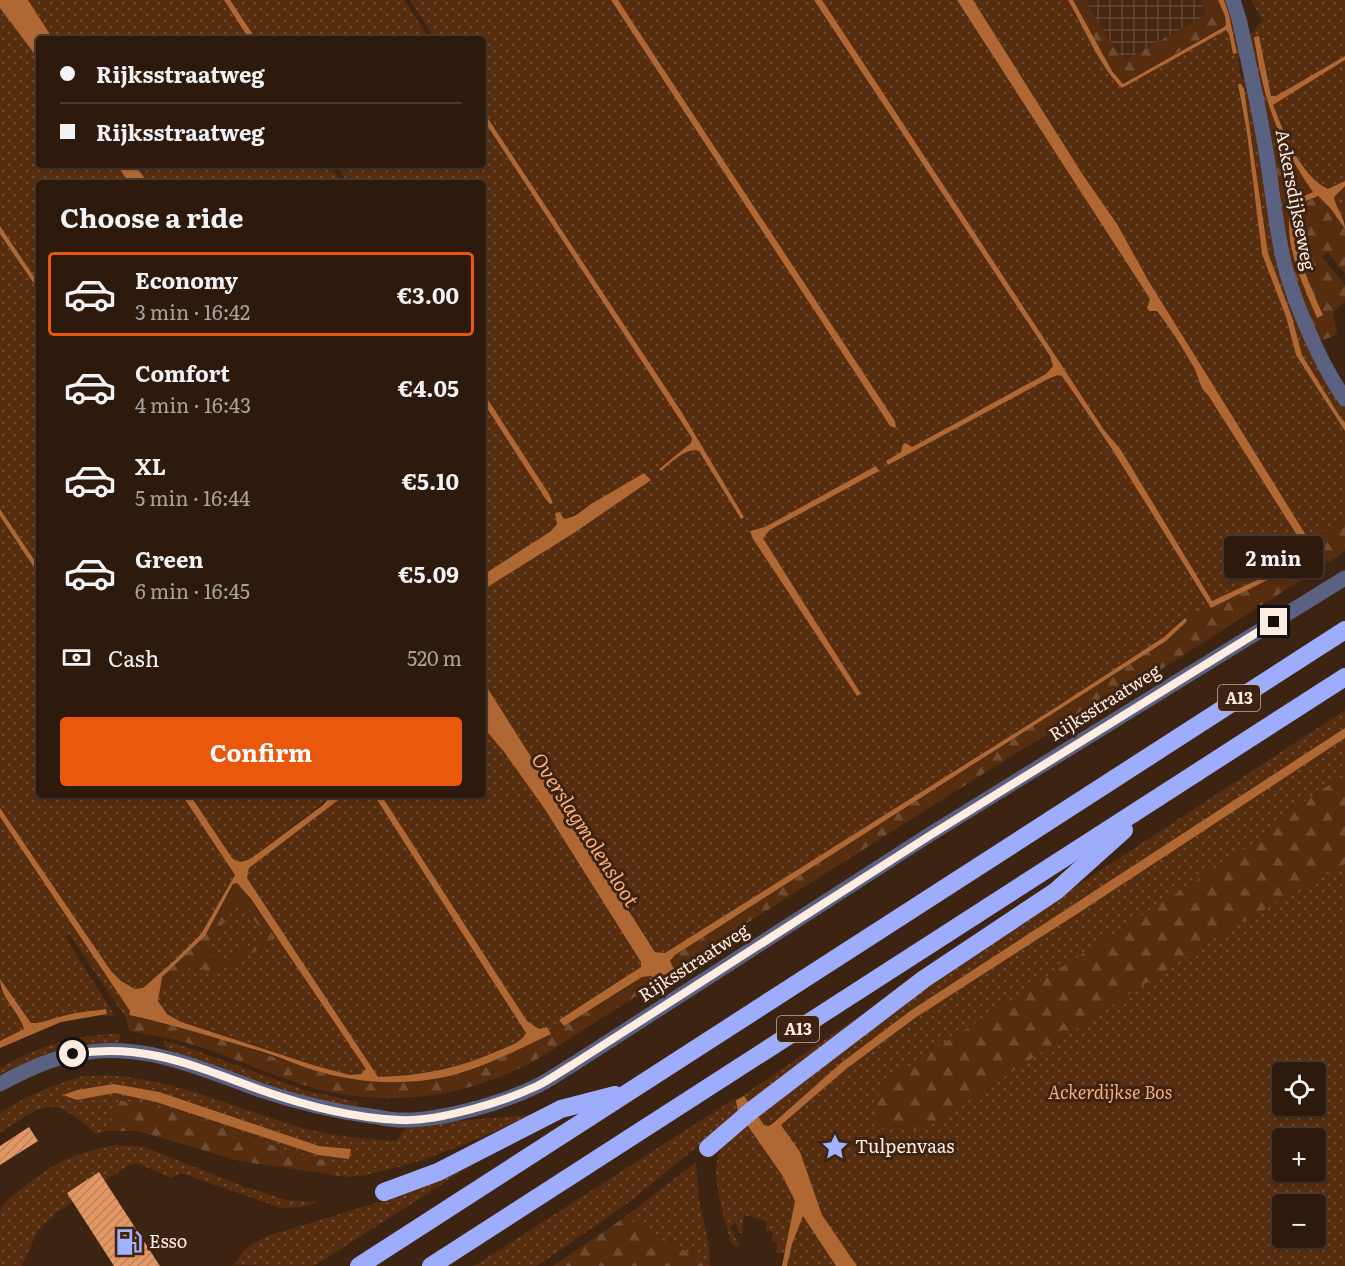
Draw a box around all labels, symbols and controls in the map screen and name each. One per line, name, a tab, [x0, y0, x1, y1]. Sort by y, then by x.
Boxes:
text: Rijksstraatweg	[96, 57, 265, 90]
text: Rijksstraatweg	[96, 115, 265, 148]
street label: Ackersdijkseweg	[1270, 127, 1324, 274]
text: Choose a ride	[60, 196, 243, 236]
text: Economy	[135, 263, 238, 296]
icon: car	[63, 267, 117, 321]
text: €3.00	[397, 278, 459, 311]
text: 3 min · 16:42	[135, 296, 250, 326]
text: Comfort	[135, 356, 230, 389]
icon: car	[63, 360, 117, 414]
text: €4.05	[398, 371, 459, 404]
text: 4 min · 16:43	[135, 389, 251, 419]
text: XL	[135, 449, 166, 482]
icon: car	[63, 453, 117, 507]
text: €5.10	[402, 464, 459, 497]
text: 5 min · 16:44	[135, 482, 250, 512]
callout: 2 min	[1224, 535, 1324, 577]
text: Green	[135, 542, 204, 575]
text: 2 min	[1246, 542, 1301, 572]
icon: car	[63, 546, 117, 600]
text: €5.09	[398, 557, 459, 590]
text: 6 min · 16:45	[135, 575, 250, 605]
route end	[1260, 608, 1287, 635]
icon: cash	[60, 641, 93, 674]
text: Cash	[108, 641, 159, 674]
text: 520 m	[407, 642, 462, 672]
street label: Rijksstraatweg	[1043, 656, 1166, 747]
road number: A13	[1218, 685, 1260, 711]
button: Confirm	[60, 717, 462, 786]
water label: Overslagmolensloot	[525, 746, 648, 912]
street label: Rijksstraatweg	[633, 915, 755, 1008]
road number: A13	[777, 1016, 819, 1042]
route start	[59, 1040, 86, 1067]
map controls	[1272, 1062, 1326, 1248]
button: locate	[1272, 1062, 1326, 1116]
park label: Ackerdijkse Bos	[1048, 1078, 1172, 1105]
button: +	[1272, 1128, 1326, 1182]
place icon: Tulpenvaas	[820, 1132, 850, 1162]
place label: Tulpenvaas	[855, 1132, 955, 1159]
button: −	[1272, 1194, 1326, 1248]
fuel station icon: Esso	[114, 1227, 144, 1257]
place label: Esso	[149, 1227, 187, 1254]

